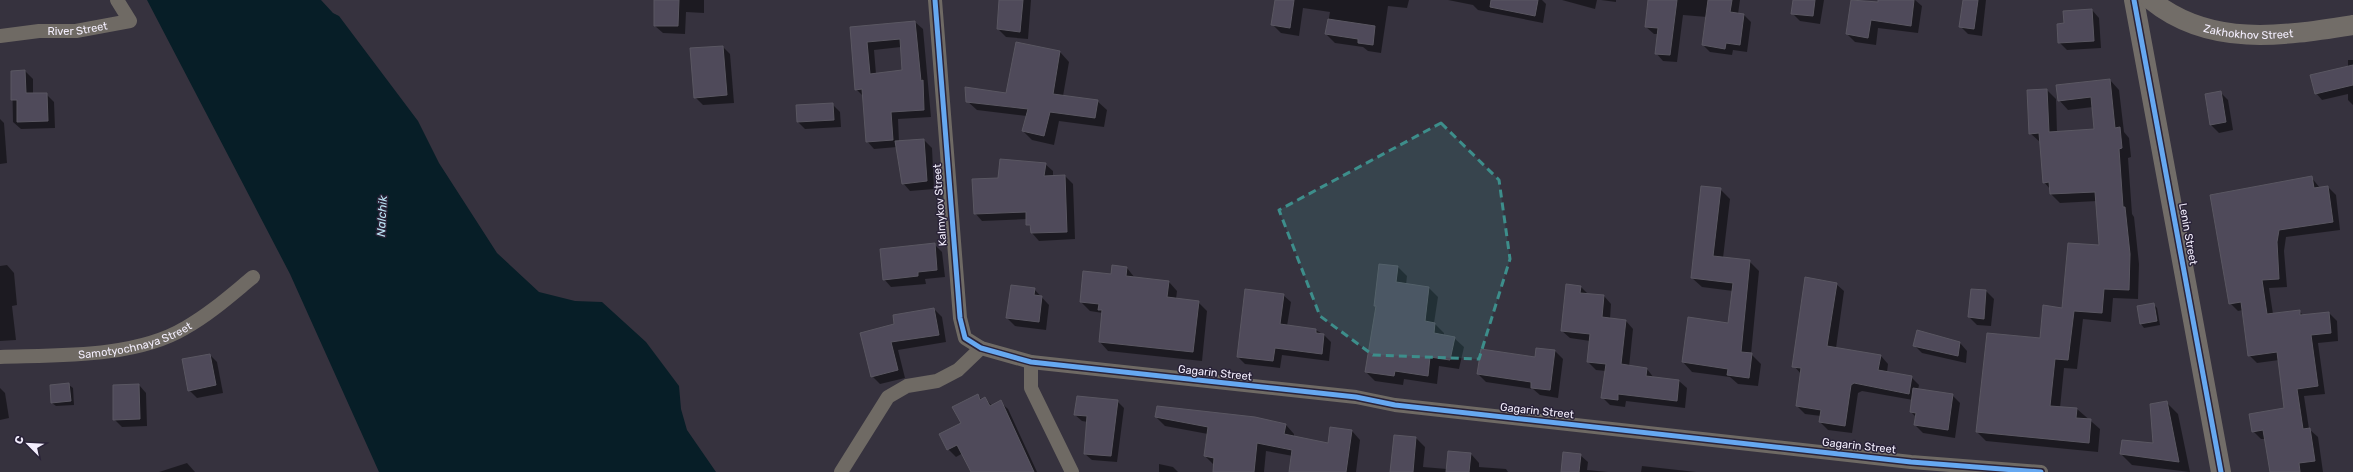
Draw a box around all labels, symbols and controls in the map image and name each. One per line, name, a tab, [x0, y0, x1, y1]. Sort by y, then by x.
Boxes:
street label: River Street	[47, 19, 109, 38]
street label: Zakhokhov Street	[2202, 21, 2294, 41]
street label: Kalmykov Street	[931, 163, 949, 247]
water label: Nalchik	[374, 194, 390, 237]
street label: Lenin Street	[2176, 202, 2200, 267]
street label: Samotyochnaya Street	[78, 319, 195, 361]
street label: Gagarin Street	[1177, 363, 1253, 383]
street label: Gagarin Street	[1499, 401, 1575, 421]
north arrow	[8, 424, 48, 464]
text: С	[12, 434, 27, 446]
street label: Gagarin Street	[1821, 436, 1897, 456]

